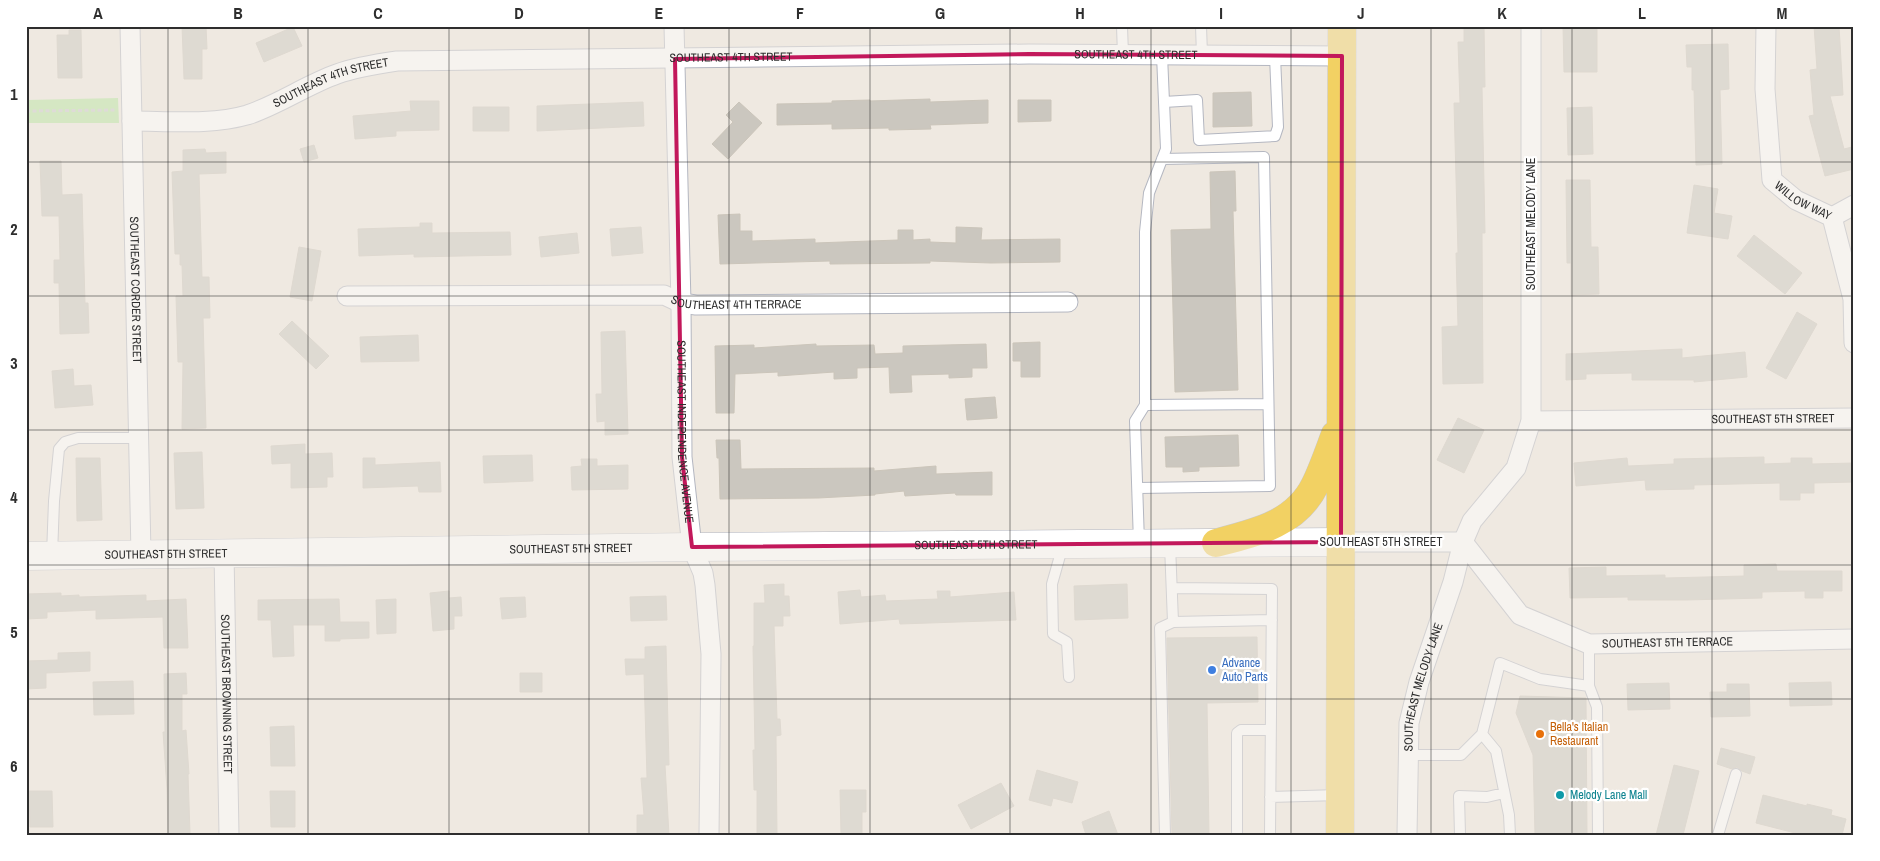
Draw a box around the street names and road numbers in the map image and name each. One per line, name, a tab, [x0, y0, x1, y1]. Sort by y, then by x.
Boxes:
street label: SOUTHEAST 4TH STREET	[1074, 46, 1197, 63]
street label: SOUTHEAST 4TH STREET	[669, 49, 793, 66]
street label: SOUTHEAST 4TH STREET	[270, 54, 390, 111]
street label: SOUTHEAST MELODY LANE	[1523, 158, 1539, 290]
street label: WILLOW WAY	[1771, 177, 1835, 224]
street label: SOUTHEAST CORDER STREET	[126, 216, 145, 364]
street label: SOUTHEAST 4TH TERRACE	[668, 291, 802, 313]
street label: SOUTHEAST INDEPENDENCE AVENUE	[673, 340, 697, 524]
street label: SOUTHEAST 5TH STREET	[1711, 410, 1835, 427]
street label: SOUTHEAST 5TH STREET	[1320, 534, 1442, 550]
street label: SOUTHEAST 5TH STREET	[914, 536, 1038, 553]
street label: SOUTHEAST 5TH STREET	[509, 540, 633, 557]
street label: SOUTHEAST 5TH STREET	[104, 545, 228, 563]
street label: SOUTHEAST BROWNING STREET	[217, 614, 236, 774]
street label: SOUTHEAST MELODY LANE	[1400, 621, 1447, 752]
street label: SOUTHEAST 5TH TERRACE	[1602, 633, 1733, 652]

